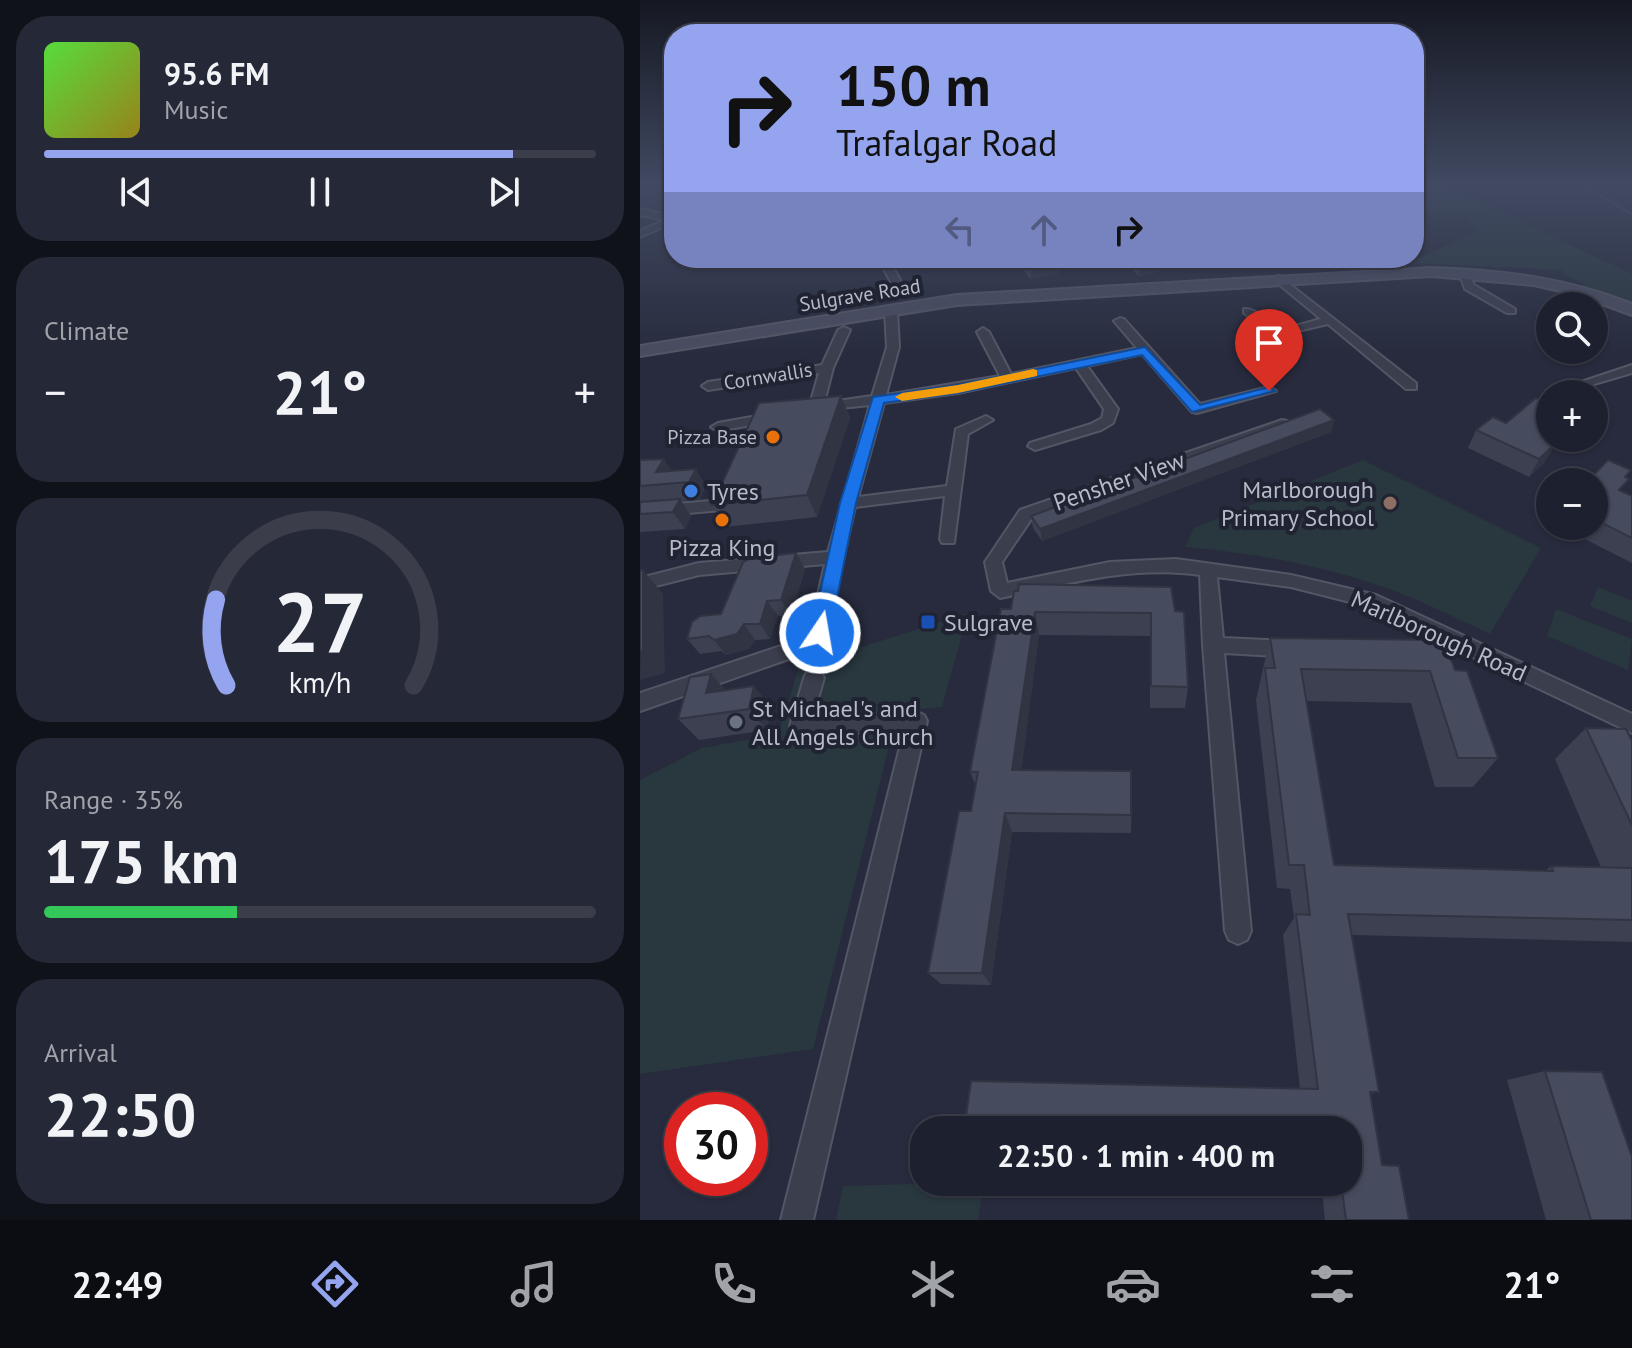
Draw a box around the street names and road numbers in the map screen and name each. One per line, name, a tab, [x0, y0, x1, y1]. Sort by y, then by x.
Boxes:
street label: Sulgrave Road	[798, 273, 922, 317]
street label: Cornwallis	[722, 356, 814, 396]
street label: Pensher View	[1049, 444, 1189, 518]
street label: Marlborough Road	[1346, 583, 1532, 689]

